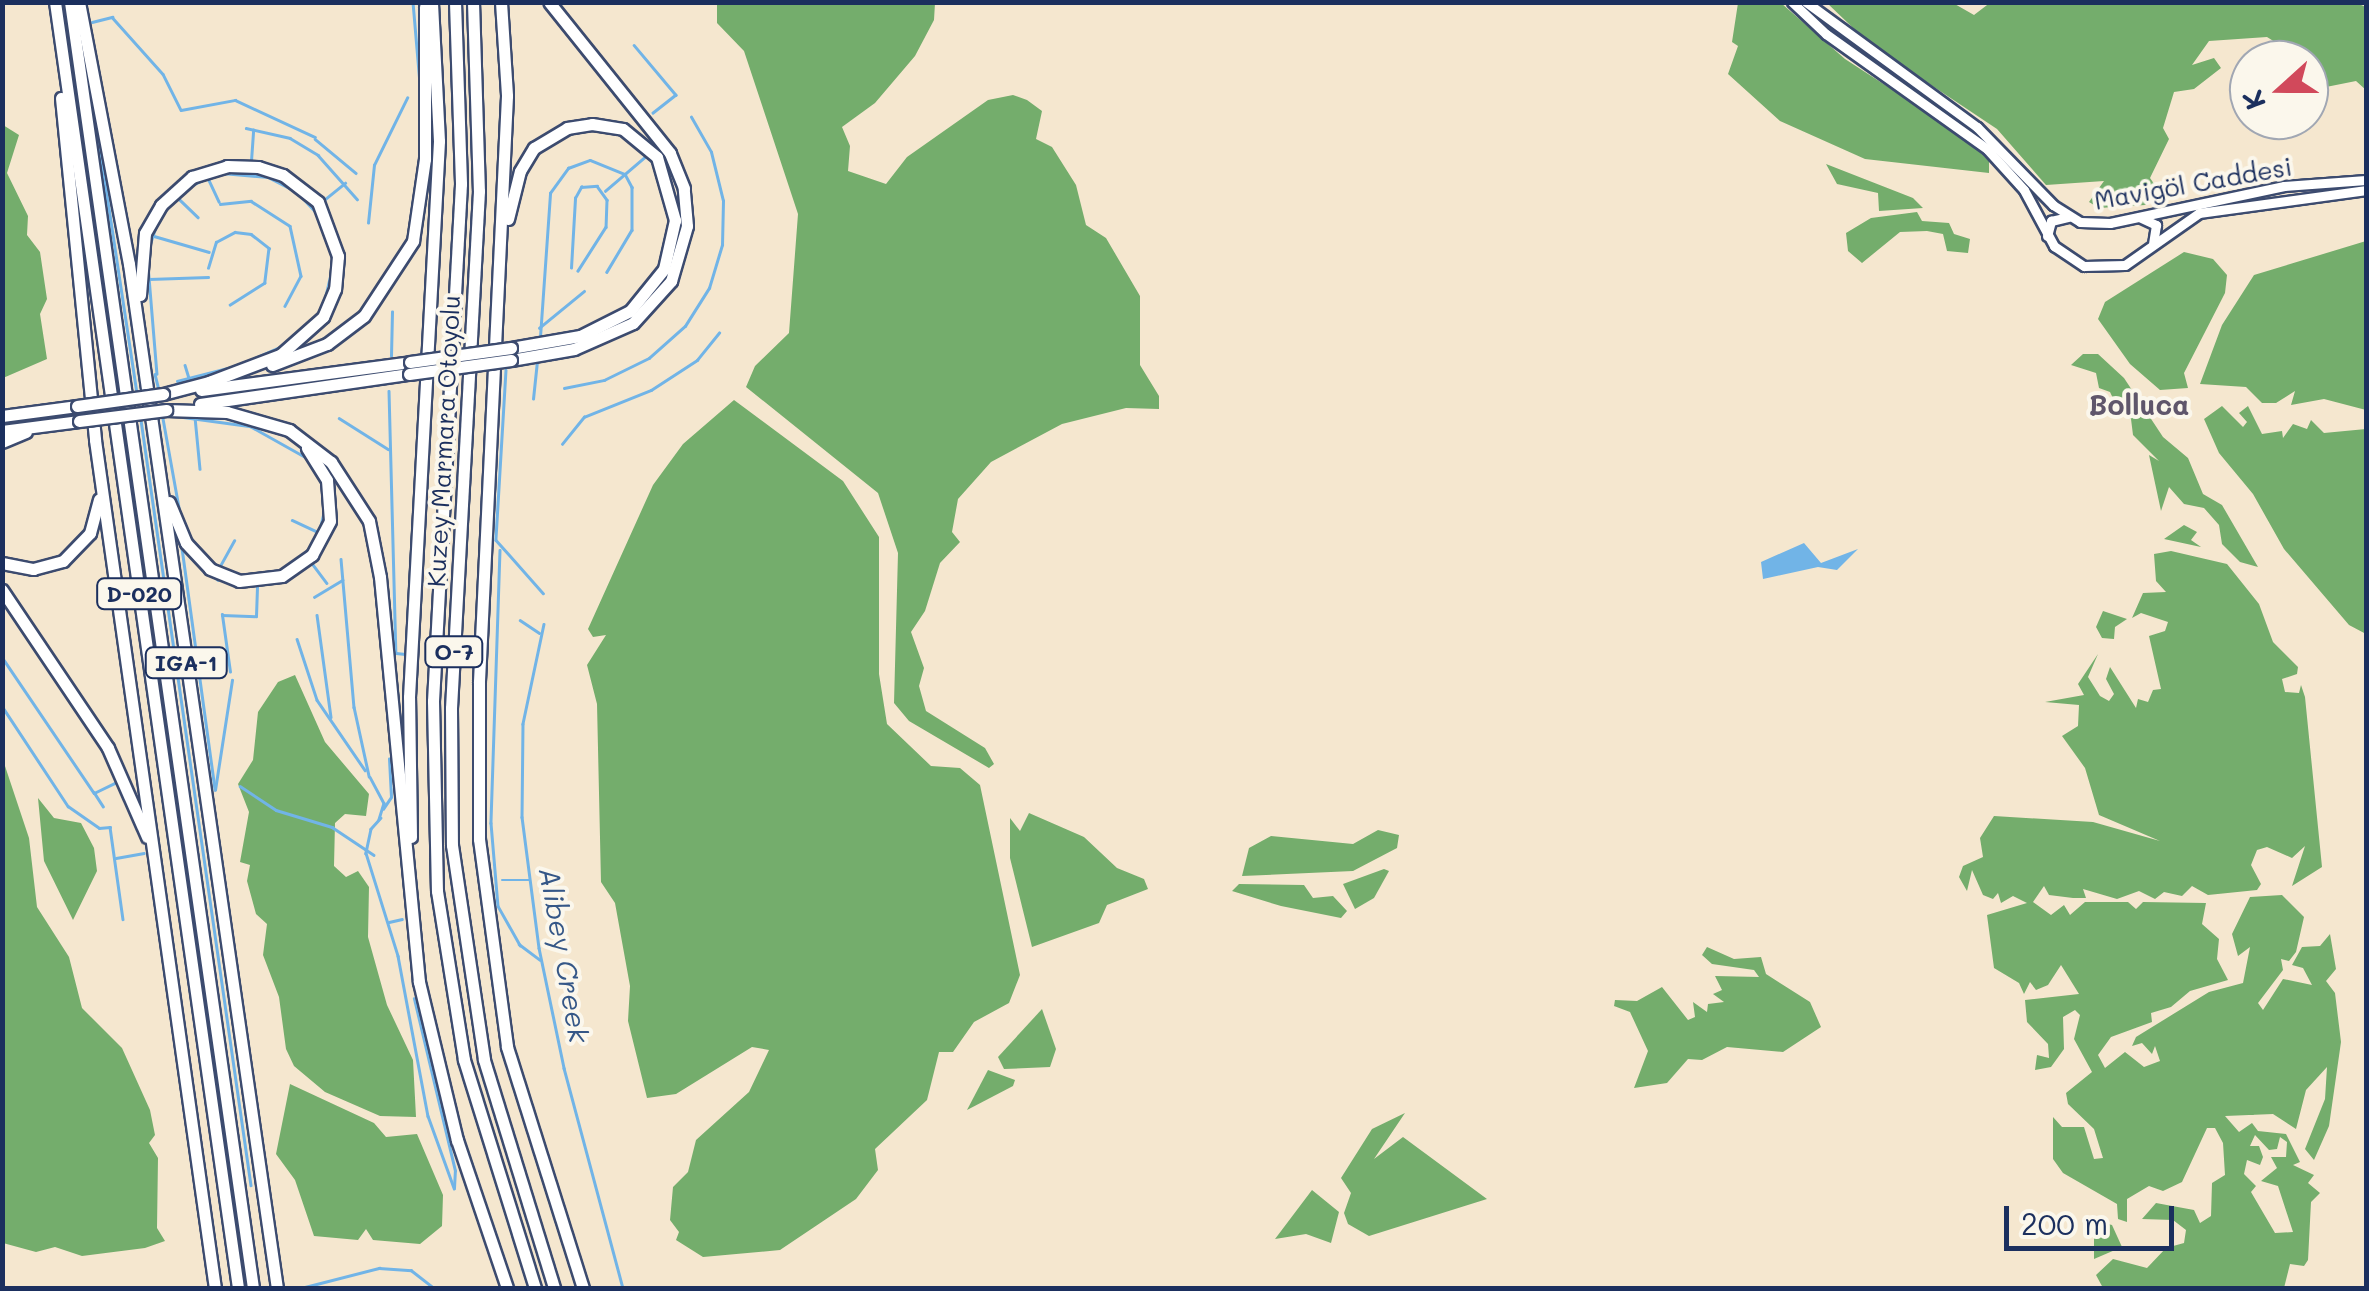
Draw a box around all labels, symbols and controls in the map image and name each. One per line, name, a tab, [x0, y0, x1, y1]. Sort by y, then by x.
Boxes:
north arrow	[2229, 40, 2329, 140]
text: K	[2233, 85, 2273, 115]
street label: Mavigöl Caddesi	[2092, 151, 2294, 215]
street label: Kuzey Marmara Otoyolu	[420, 294, 466, 588]
district label: Bolluca	[2089, 387, 2189, 421]
road number: D-020	[94, 577, 184, 611]
road number: O-7	[424, 635, 484, 669]
road number: IGA-1	[144, 646, 228, 680]
water label: Alibey Creek	[533, 865, 597, 1045]
scale bar	[2009, 1186, 2179, 1248]
text: 200 m	[2021, 1203, 2108, 1243]

